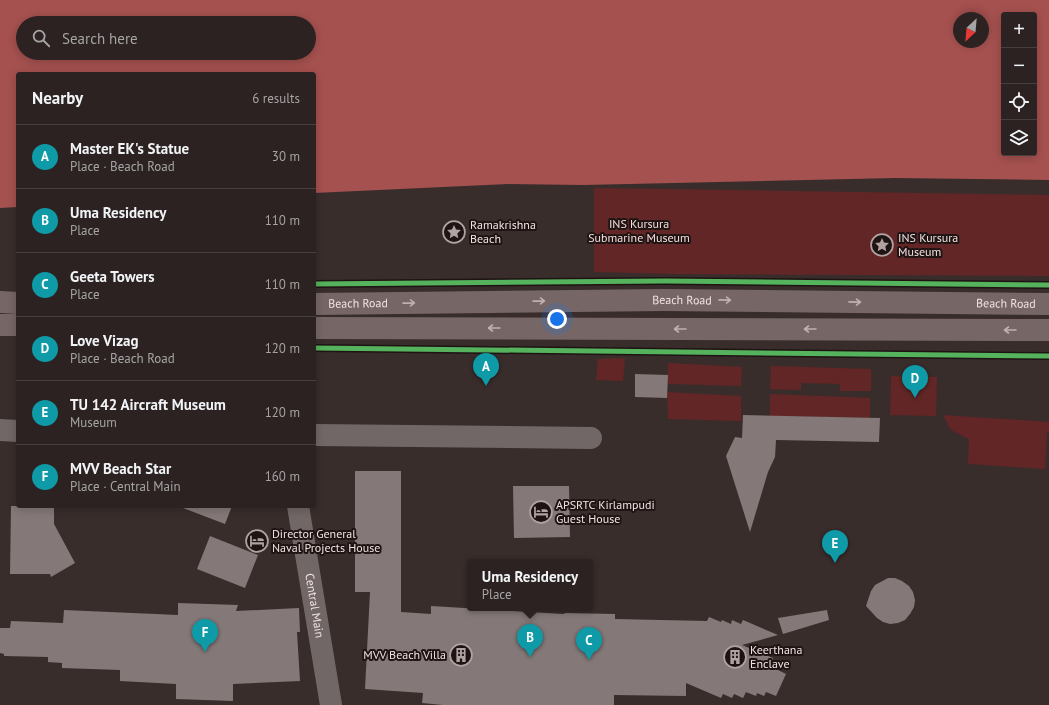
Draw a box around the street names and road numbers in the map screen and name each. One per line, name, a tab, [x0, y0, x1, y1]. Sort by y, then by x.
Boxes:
street label: Beach Road	[652, 292, 712, 307]
street label: Beach Road	[328, 295, 388, 311]
street label: Beach Road	[976, 295, 1036, 311]
street label: Central Main	[302, 572, 328, 639]

